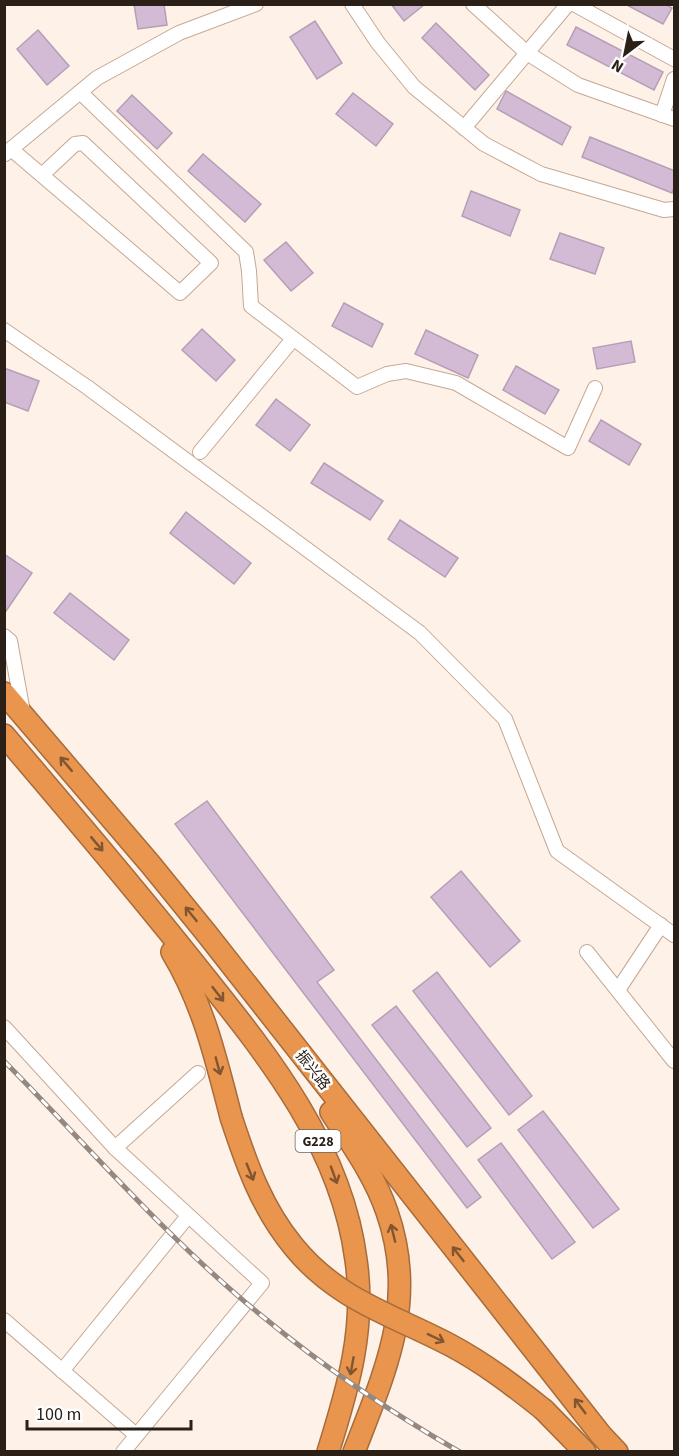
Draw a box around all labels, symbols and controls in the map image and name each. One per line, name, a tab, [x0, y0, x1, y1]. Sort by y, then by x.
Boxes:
north arrow	[595, 24, 655, 84]
text: N	[607, 54, 628, 78]
one-way arrow	[59, 757, 73, 772]
one-way arrow	[90, 836, 103, 852]
one-way arrow	[185, 906, 198, 922]
one-way arrow	[212, 985, 225, 1001]
street label: 振兴路	[290, 1046, 335, 1095]
one-way arrow	[213, 1056, 224, 1075]
road number: G228	[296, 1130, 340, 1152]
one-way arrow	[246, 1162, 257, 1181]
one-way arrow	[329, 1165, 340, 1184]
one-way arrow	[387, 1224, 399, 1243]
one-way arrow	[452, 1246, 465, 1262]
one-way arrow	[426, 1333, 444, 1345]
one-way arrow	[346, 1356, 357, 1376]
scale bar	[27, 1393, 190, 1431]
one-way arrow	[573, 1399, 586, 1415]
text: 100 m	[36, 1402, 81, 1427]

